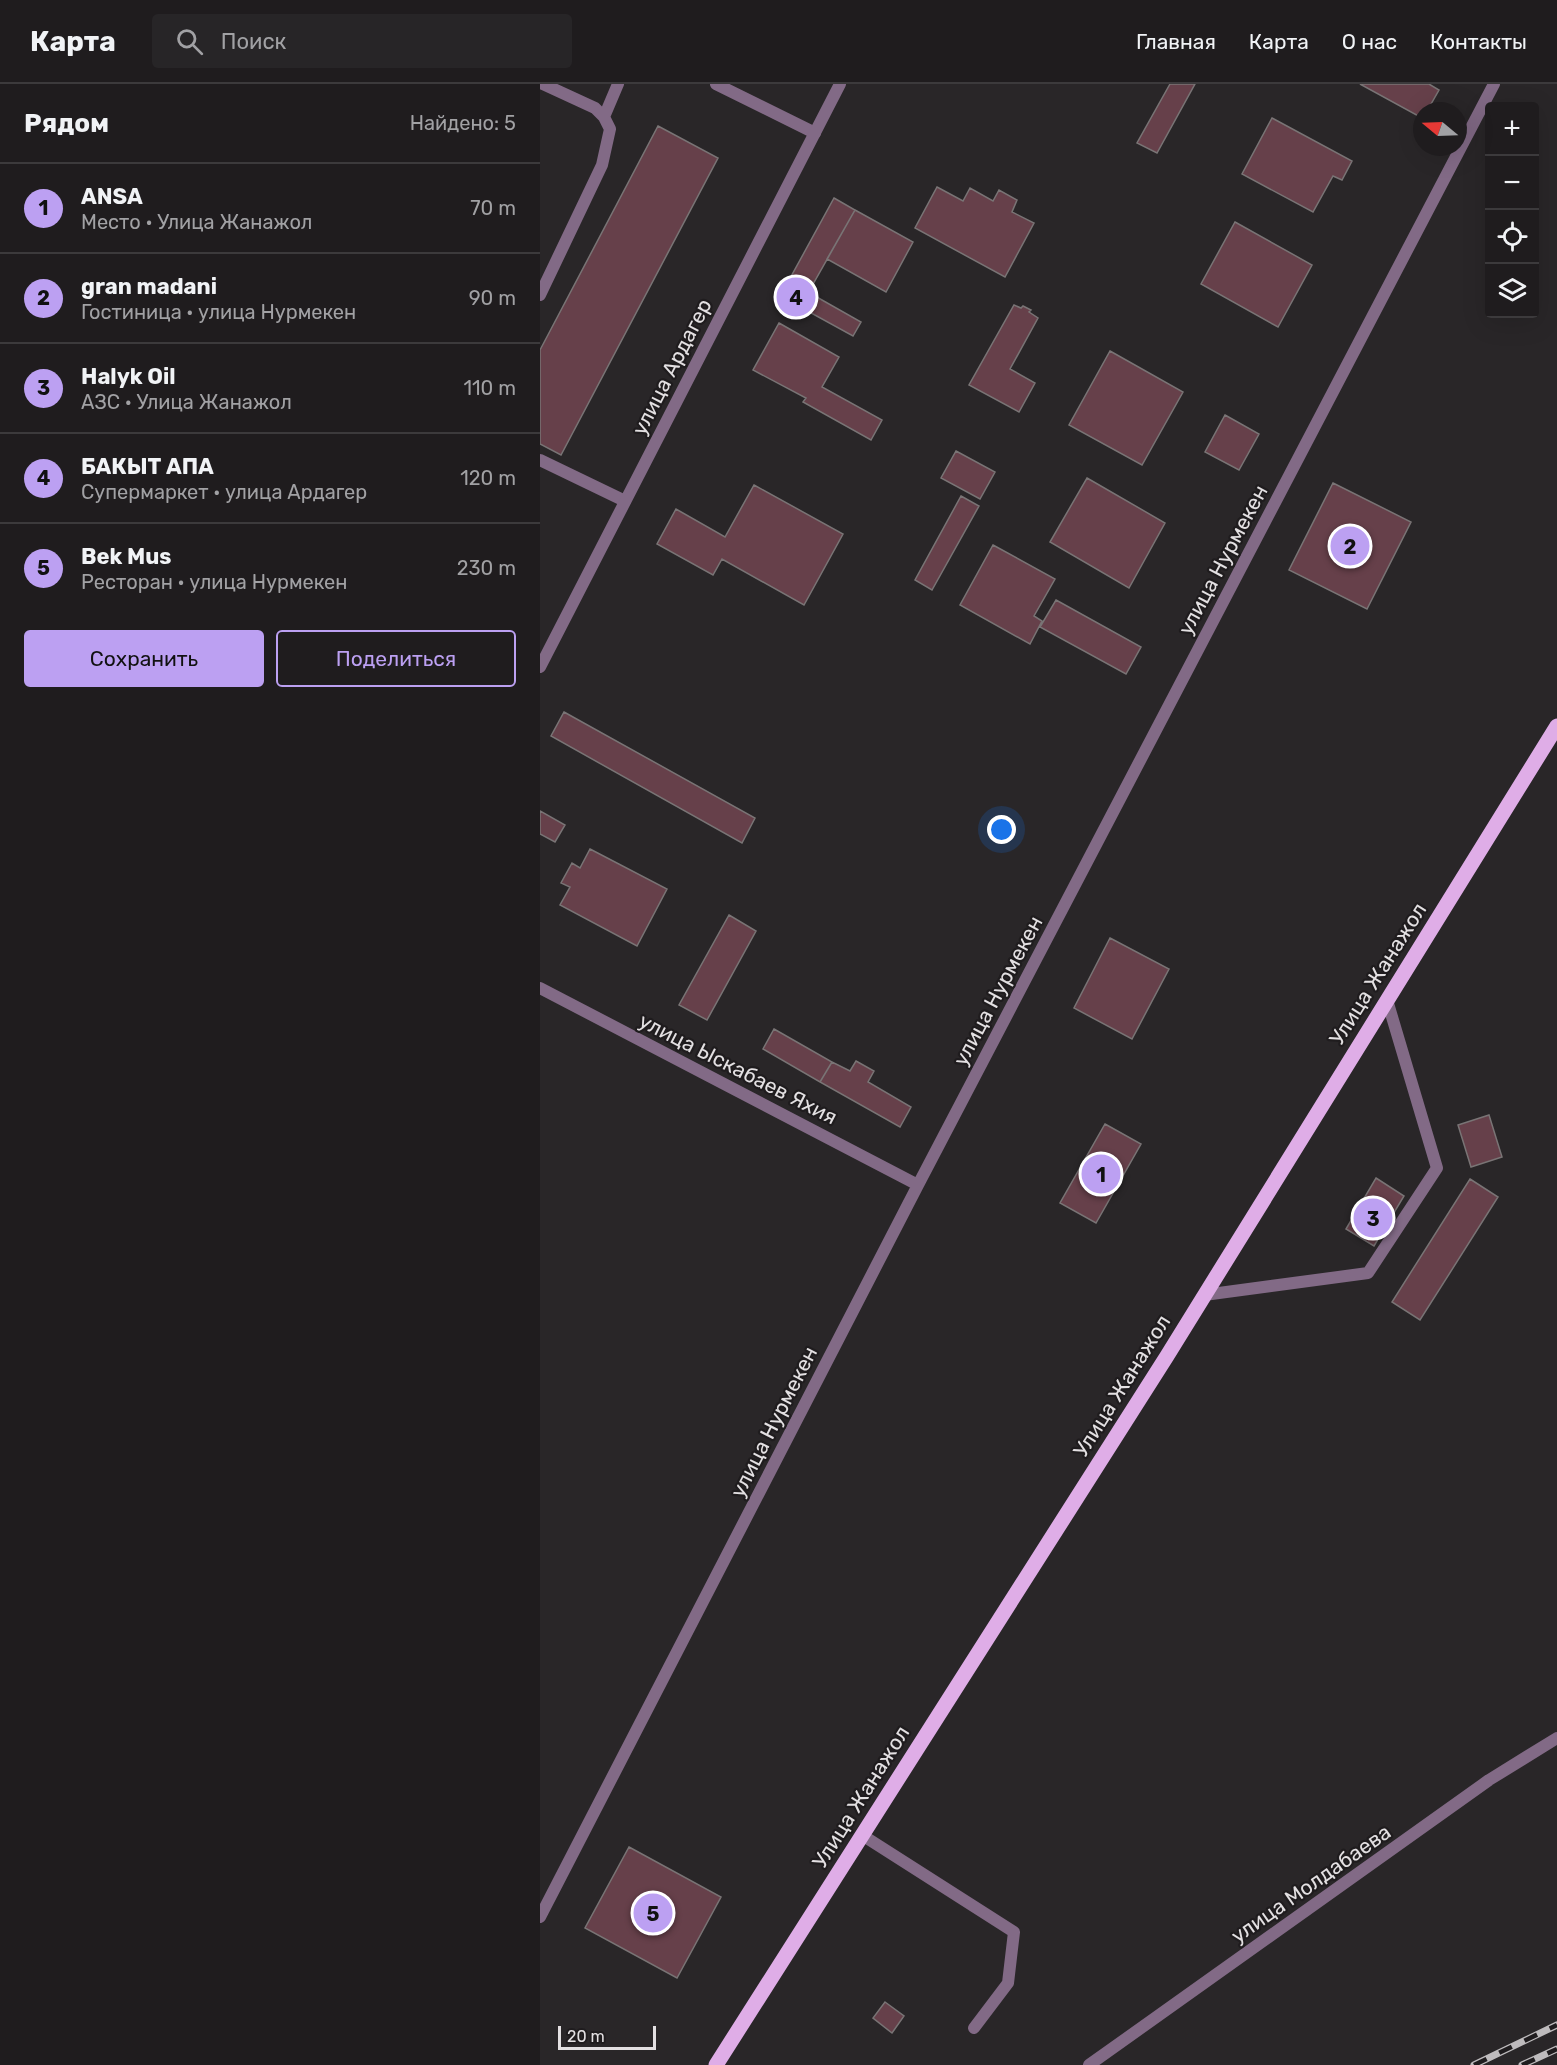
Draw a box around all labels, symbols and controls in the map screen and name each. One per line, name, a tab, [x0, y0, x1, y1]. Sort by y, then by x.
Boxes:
search box	[152, 14, 572, 68]
text: Карта	[30, 25, 116, 58]
icon: search	[173, 25, 206, 58]
text: Поиск	[221, 28, 286, 55]
text: Главная	[1136, 29, 1216, 54]
text: Карта	[1249, 29, 1309, 54]
text: О нас	[1342, 29, 1397, 54]
text: Контакты	[1430, 29, 1527, 54]
north arrow	[1413, 102, 1467, 156]
map controls	[1485, 102, 1539, 318]
button: +	[1485, 102, 1539, 156]
text: Рядом	[24, 108, 109, 139]
text: Найдено: 5	[410, 111, 516, 135]
button: −	[1485, 156, 1539, 210]
text: ANSA	[81, 183, 143, 210]
text: 1	[39, 196, 48, 220]
text: 70 m	[470, 196, 516, 220]
text: Место · Улица Жанажол	[81, 210, 312, 234]
button: locate	[1485, 210, 1539, 264]
button: layers	[1485, 264, 1539, 318]
text: gran madani	[81, 273, 217, 300]
pin: 4	[776, 274, 816, 320]
text: 2	[37, 286, 50, 310]
text: 90 m	[469, 286, 516, 310]
street label: улица Ардагер	[627, 295, 717, 439]
text: Гостиница · улица Нурмекен	[81, 300, 356, 324]
text: Halyk Oil	[81, 363, 176, 390]
text: 3	[37, 376, 50, 400]
text: 110 m	[464, 376, 516, 400]
text: АЗС · Улица Жанажол	[81, 390, 292, 414]
text: БАКЫТ АПА	[81, 453, 214, 480]
text: 4	[37, 466, 50, 490]
text: 120 m	[460, 466, 516, 490]
text: Супермаркет · улица Ардагер	[81, 480, 367, 504]
street label: улица Нурмекен	[1173, 481, 1273, 639]
pin: 2	[1330, 524, 1370, 568]
text: Bek Mus	[81, 543, 172, 570]
text: 5	[37, 556, 50, 580]
text: 230 m	[457, 556, 516, 580]
text: Ресторан · улица Нурмекен	[81, 570, 347, 594]
button: Сохранить	[24, 630, 264, 687]
button: Поделиться	[276, 630, 516, 687]
your location	[987, 815, 1016, 844]
street label: Улица Жанажол	[1324, 898, 1431, 1049]
street label: улица Нурмекен	[948, 912, 1048, 1070]
street label: улица Ыскабаев Яхия	[635, 1008, 842, 1129]
pin: 1	[1082, 1152, 1120, 1196]
pin: 3	[1354, 1196, 1392, 1240]
street label: Улица Жанажол	[1068, 1310, 1175, 1461]
street label: улица Нурмекен	[725, 1342, 822, 1501]
street label: Улица Жанажол	[807, 1721, 914, 1872]
street label: улица Молдабаева	[1226, 1819, 1395, 1948]
pin: 5	[634, 1890, 672, 1936]
scale bar	[558, 2023, 656, 2050]
text: 20 m	[567, 2027, 605, 2046]

